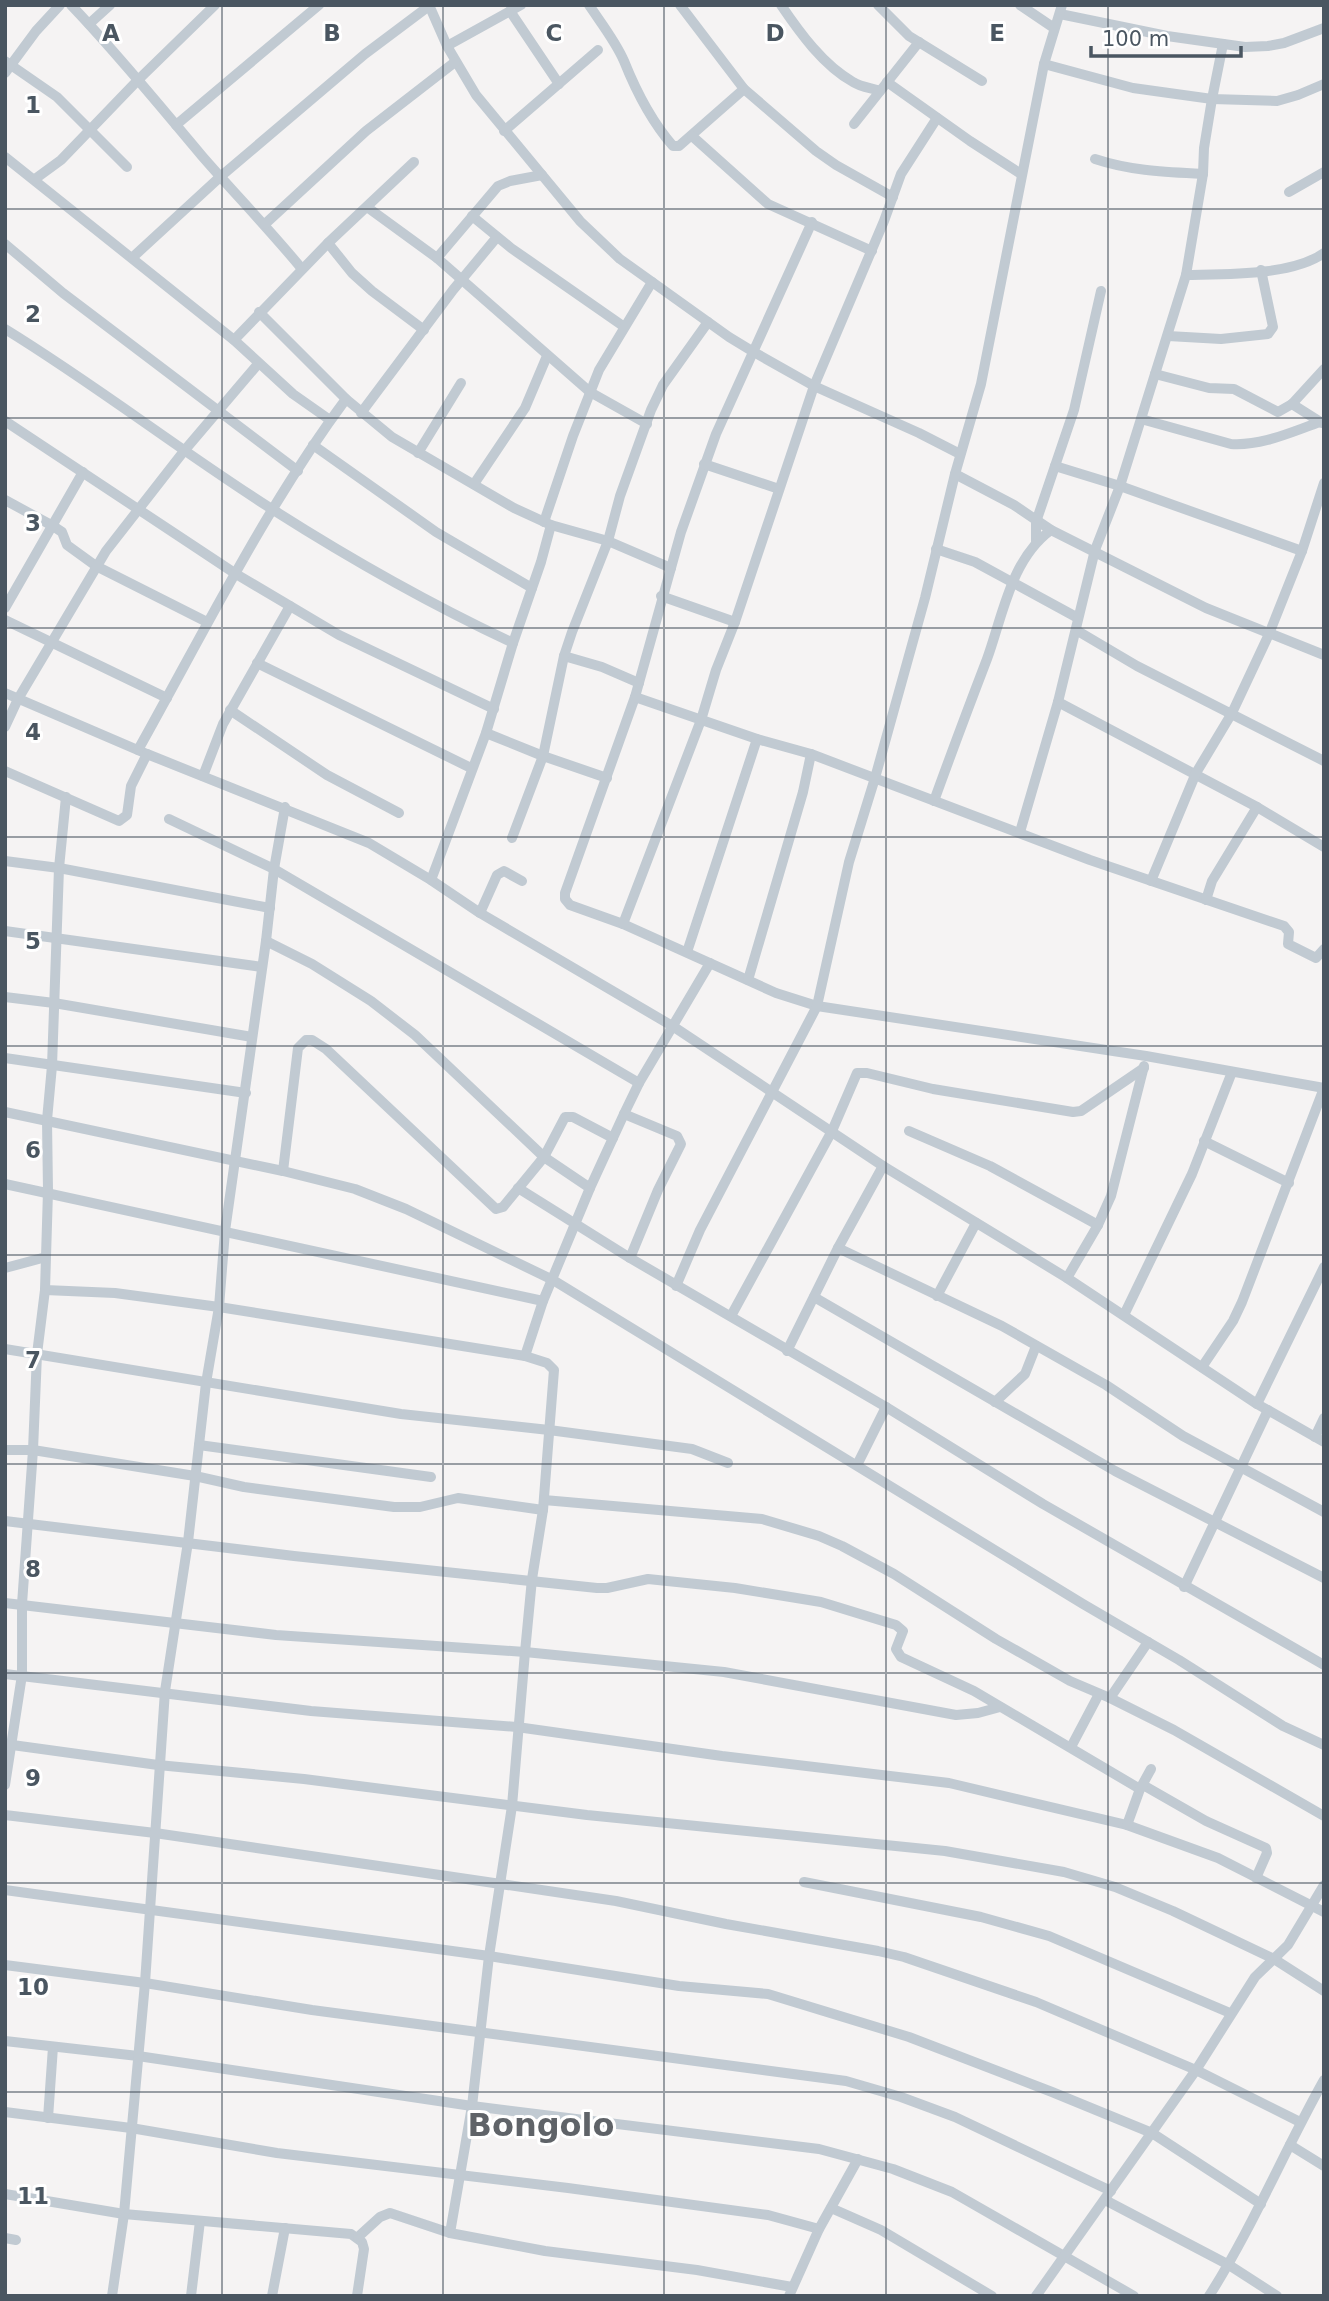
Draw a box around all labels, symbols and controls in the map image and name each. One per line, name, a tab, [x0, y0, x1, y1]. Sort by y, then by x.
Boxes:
scale bar	[1091, 14, 1242, 58]
text: A	[102, 20, 120, 46]
text: B	[323, 20, 341, 46]
text: C	[546, 20, 562, 46]
text: D	[765, 20, 785, 46]
text: E	[989, 20, 1005, 46]
text: 100 m	[1102, 27, 1169, 51]
text: 1	[25, 92, 41, 118]
text: 2	[25, 301, 41, 327]
text: 3	[25, 510, 41, 536]
text: 4	[25, 719, 41, 745]
text: 5	[25, 928, 41, 954]
text: 6	[25, 1137, 41, 1163]
text: 7	[25, 1347, 41, 1373]
text: 8	[25, 1556, 41, 1582]
text: 9	[25, 1765, 41, 1791]
text: 10	[17, 1974, 49, 2000]
district label: Bongolo	[468, 2106, 615, 2144]
text: 11	[17, 2183, 49, 2209]

